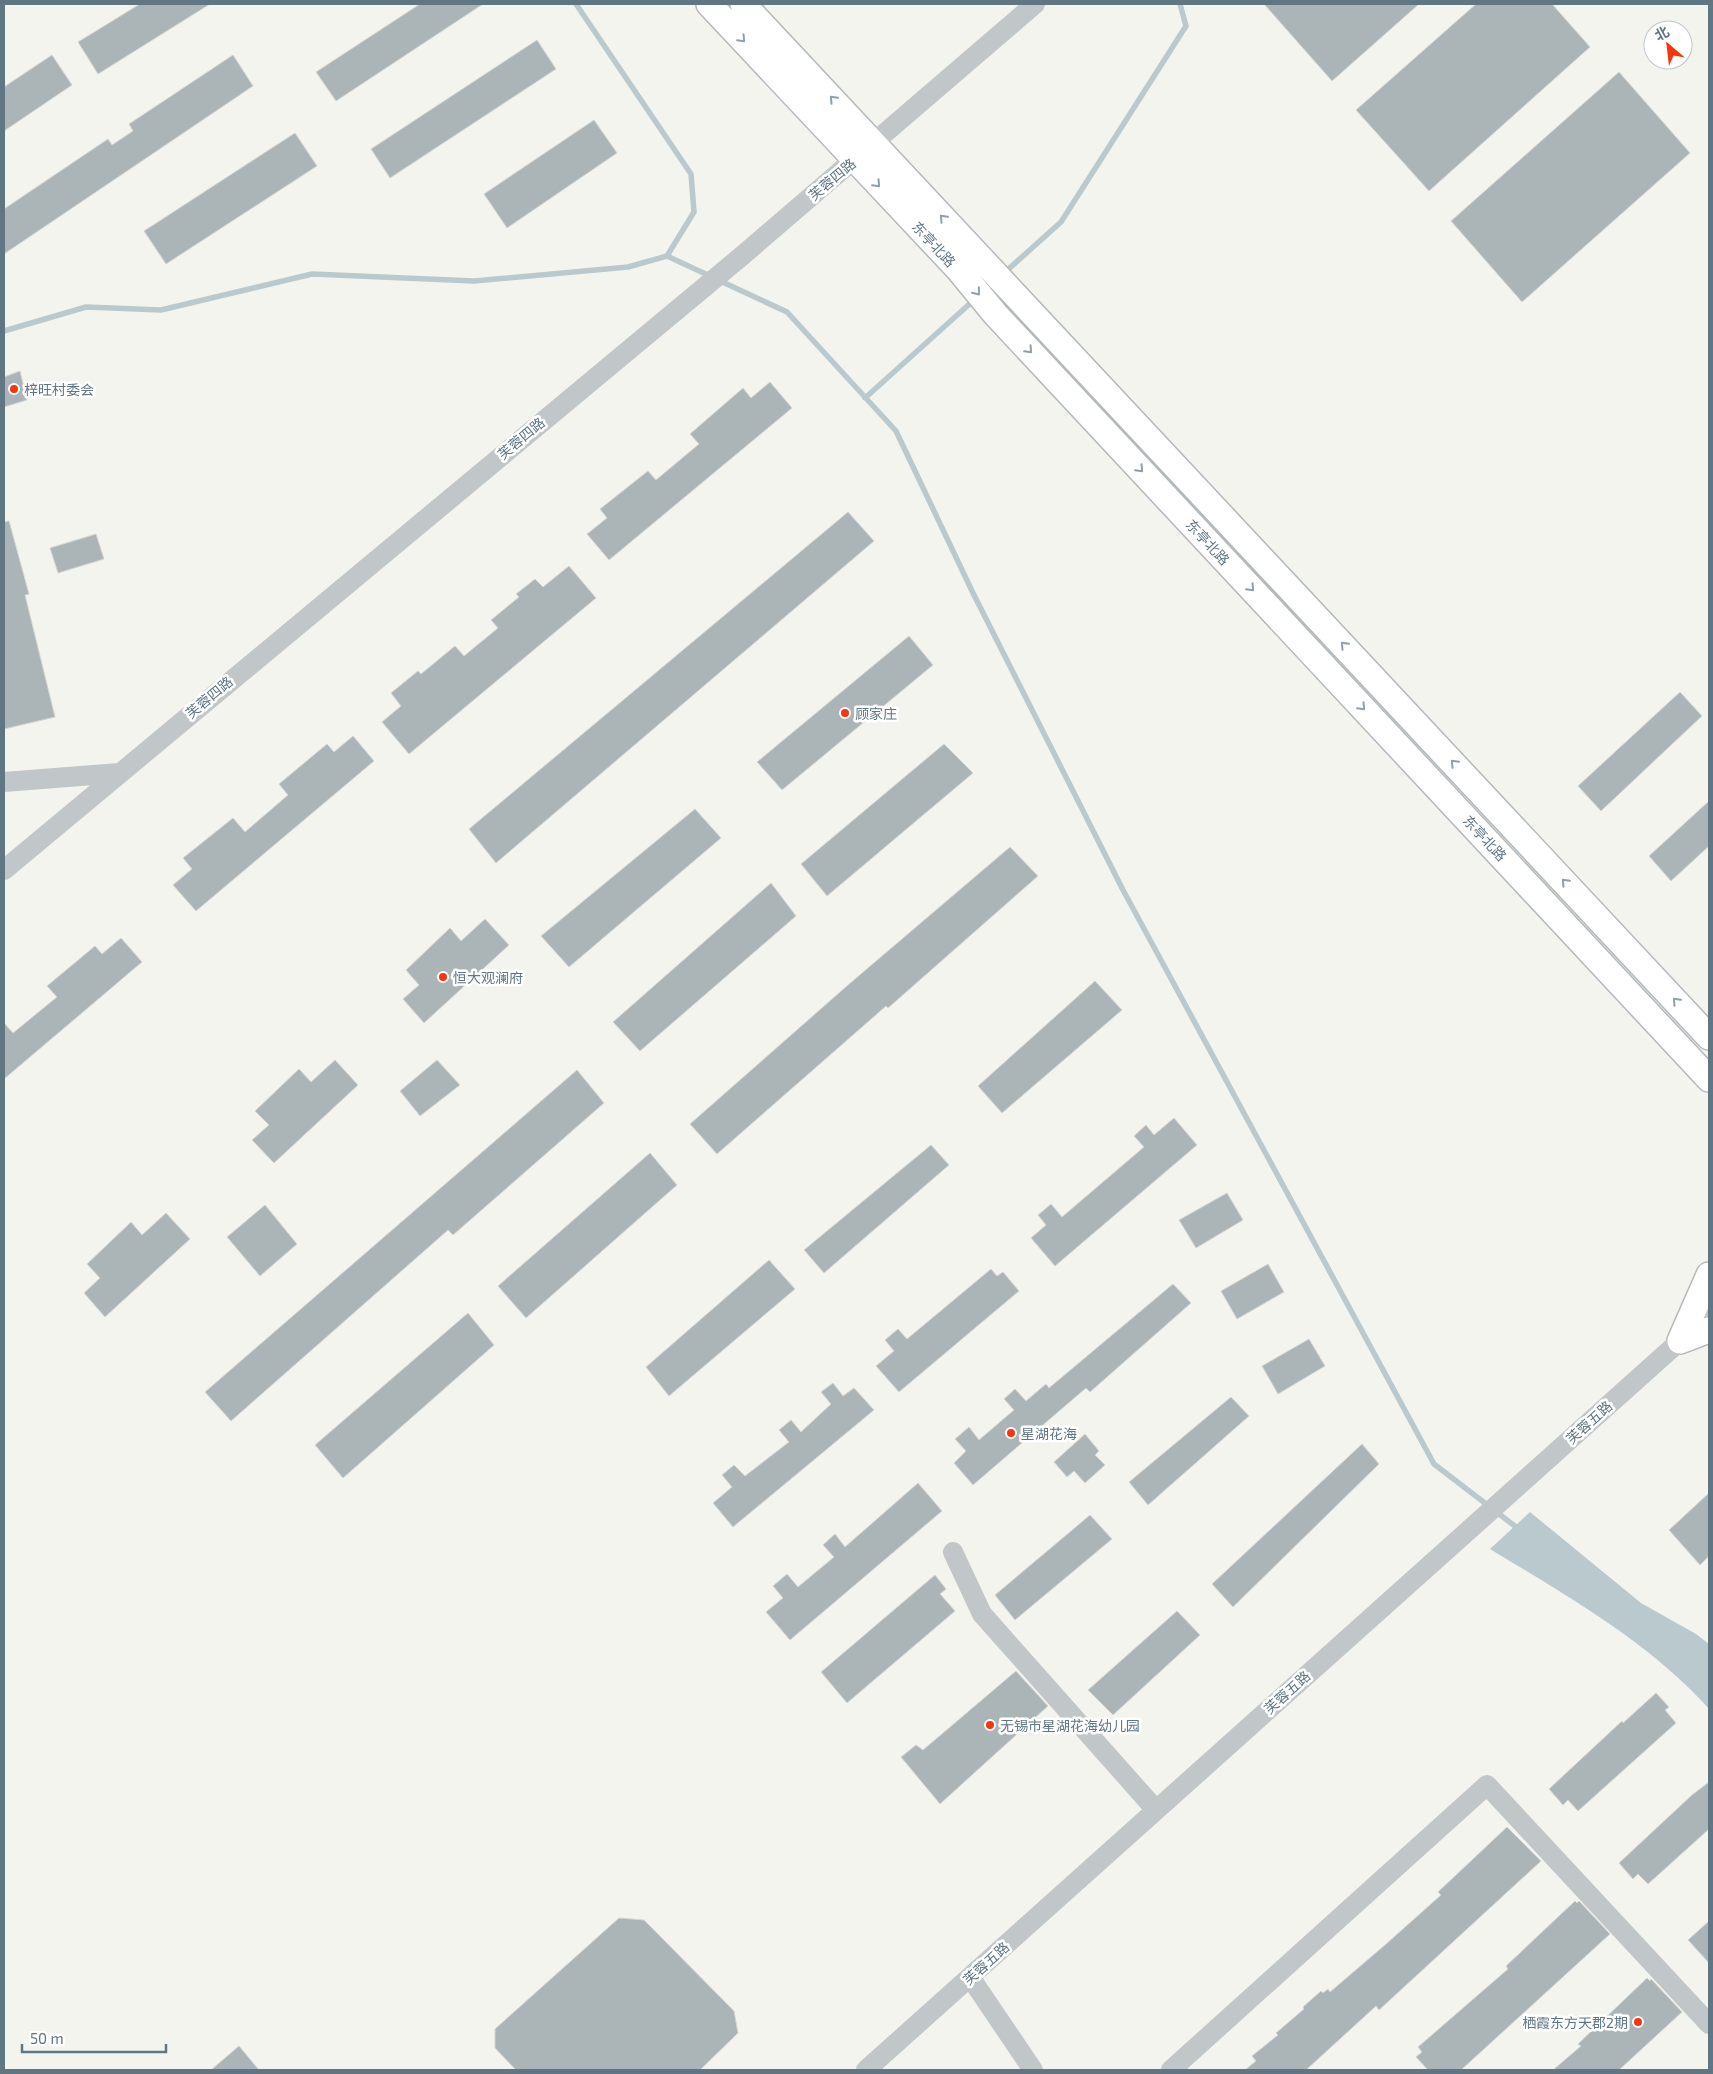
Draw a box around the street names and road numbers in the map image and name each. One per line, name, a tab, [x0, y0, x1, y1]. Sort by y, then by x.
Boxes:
street label: 芙蓉四路	[805, 154, 859, 204]
street label: 东亭北路	[909, 218, 959, 270]
street label: 芙蓉四路	[494, 413, 548, 463]
street label: 东亭北路	[1183, 516, 1233, 568]
street label: 芙蓉四路	[182, 672, 236, 722]
street label: 东亭北路	[1460, 812, 1510, 864]
street label: 芙蓉五路	[1563, 1397, 1615, 1447]
street label: 芙蓉五路	[1261, 1667, 1313, 1717]
street label: 芙蓉五路	[960, 1938, 1012, 1988]

